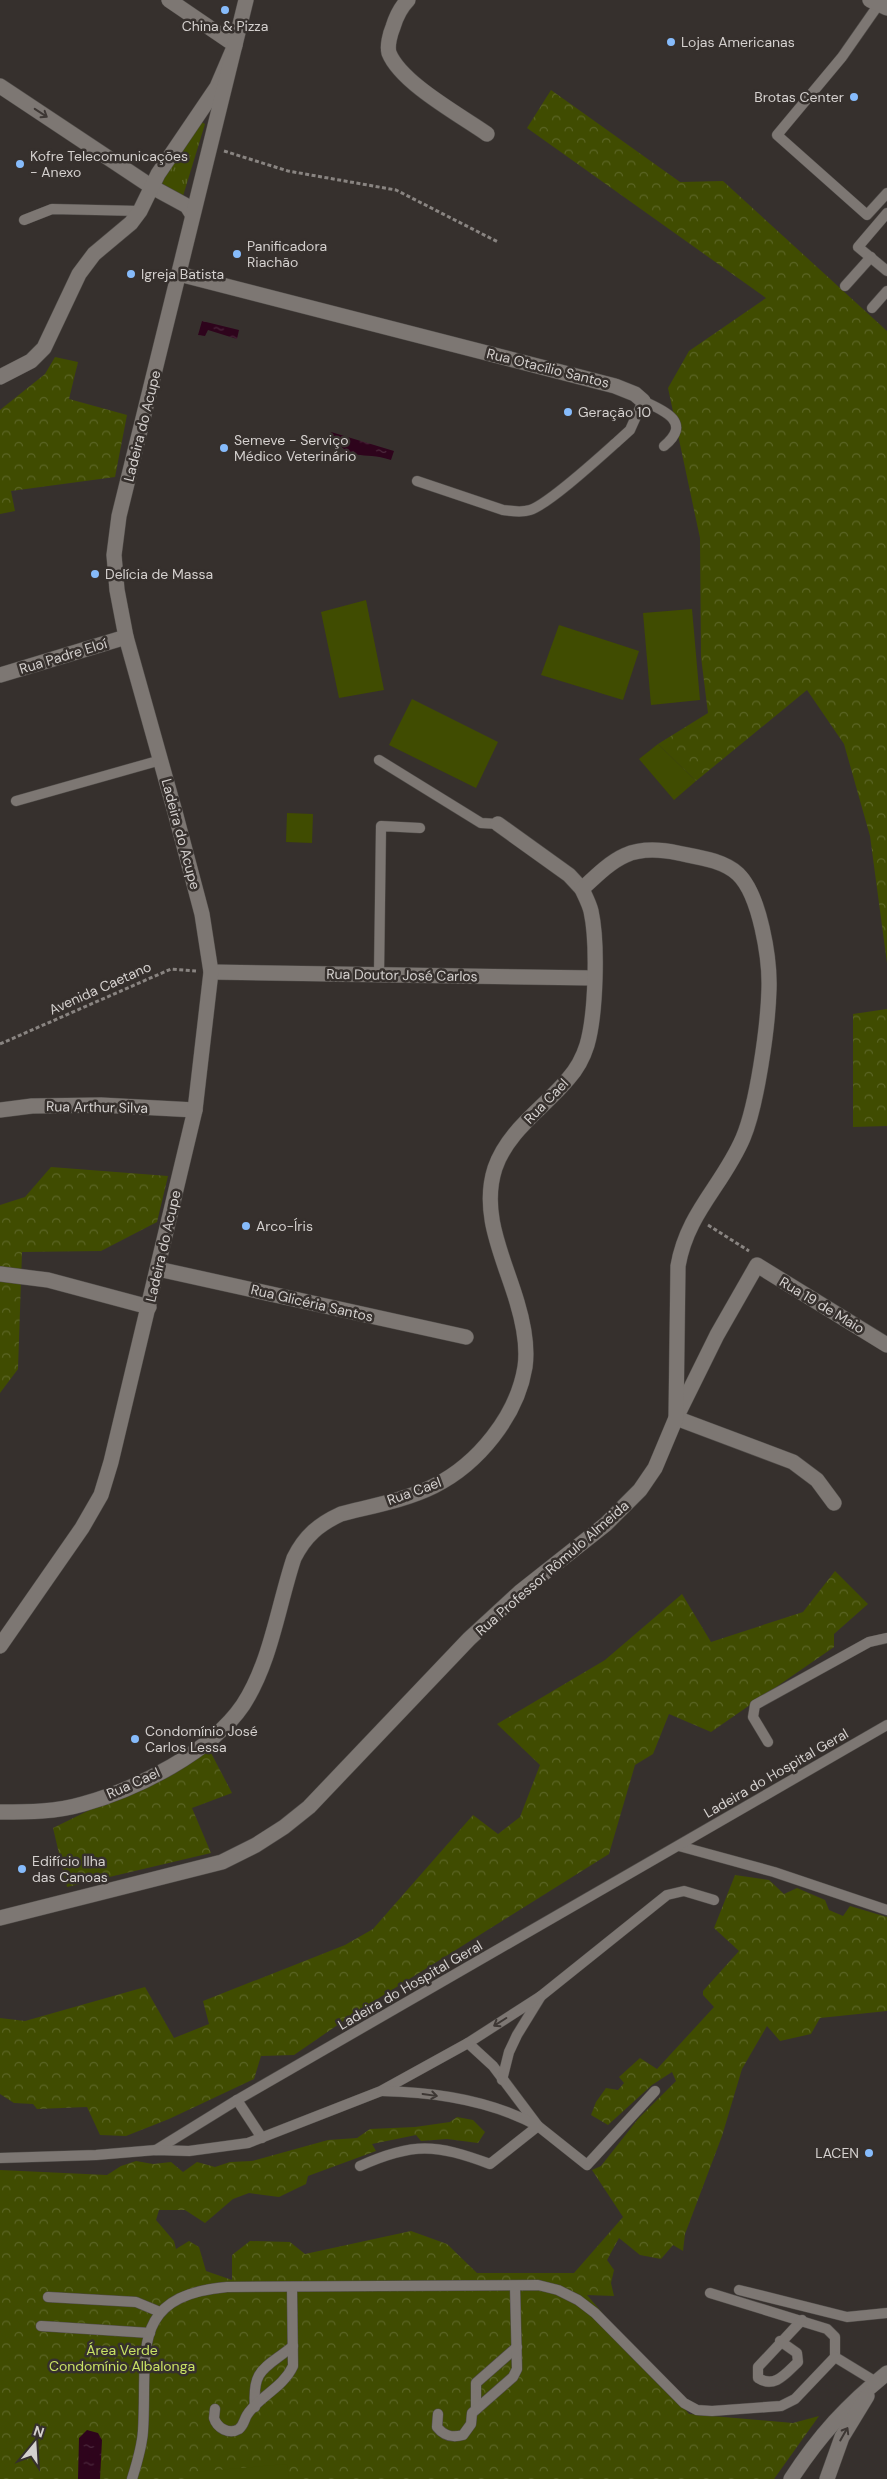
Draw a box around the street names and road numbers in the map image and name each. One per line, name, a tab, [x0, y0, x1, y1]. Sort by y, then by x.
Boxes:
street label: Rua Otacílio Santos	[485, 344, 611, 392]
street label: Ladeira do Acupe	[119, 368, 165, 484]
street label: Rua Padre Eloí	[17, 634, 110, 678]
street label: Ladeira do Acupe	[158, 777, 204, 891]
street label: Avenida Caetano	[46, 957, 154, 1019]
street label: Rua Doutor José Carlos	[326, 965, 478, 985]
street label: Rua Cael	[520, 1074, 572, 1128]
street label: Rua Arthur Silva	[46, 1097, 148, 1117]
street label: Ladeira do Acupe	[141, 1188, 185, 1304]
street label: Rua 19 de Maio	[776, 1273, 868, 1337]
street label: Rua Glicéria Santos	[249, 1280, 375, 1326]
street label: Rua Cael	[384, 1473, 444, 1509]
street label: Rua Professor Rômulo Almeida	[472, 1497, 632, 1639]
street label: Ladeira do Hospital Geral	[701, 1724, 851, 1822]
street label: Rua Cael	[104, 1763, 162, 1803]
street label: Ladeira do Hospital Geral	[335, 1936, 485, 2034]

